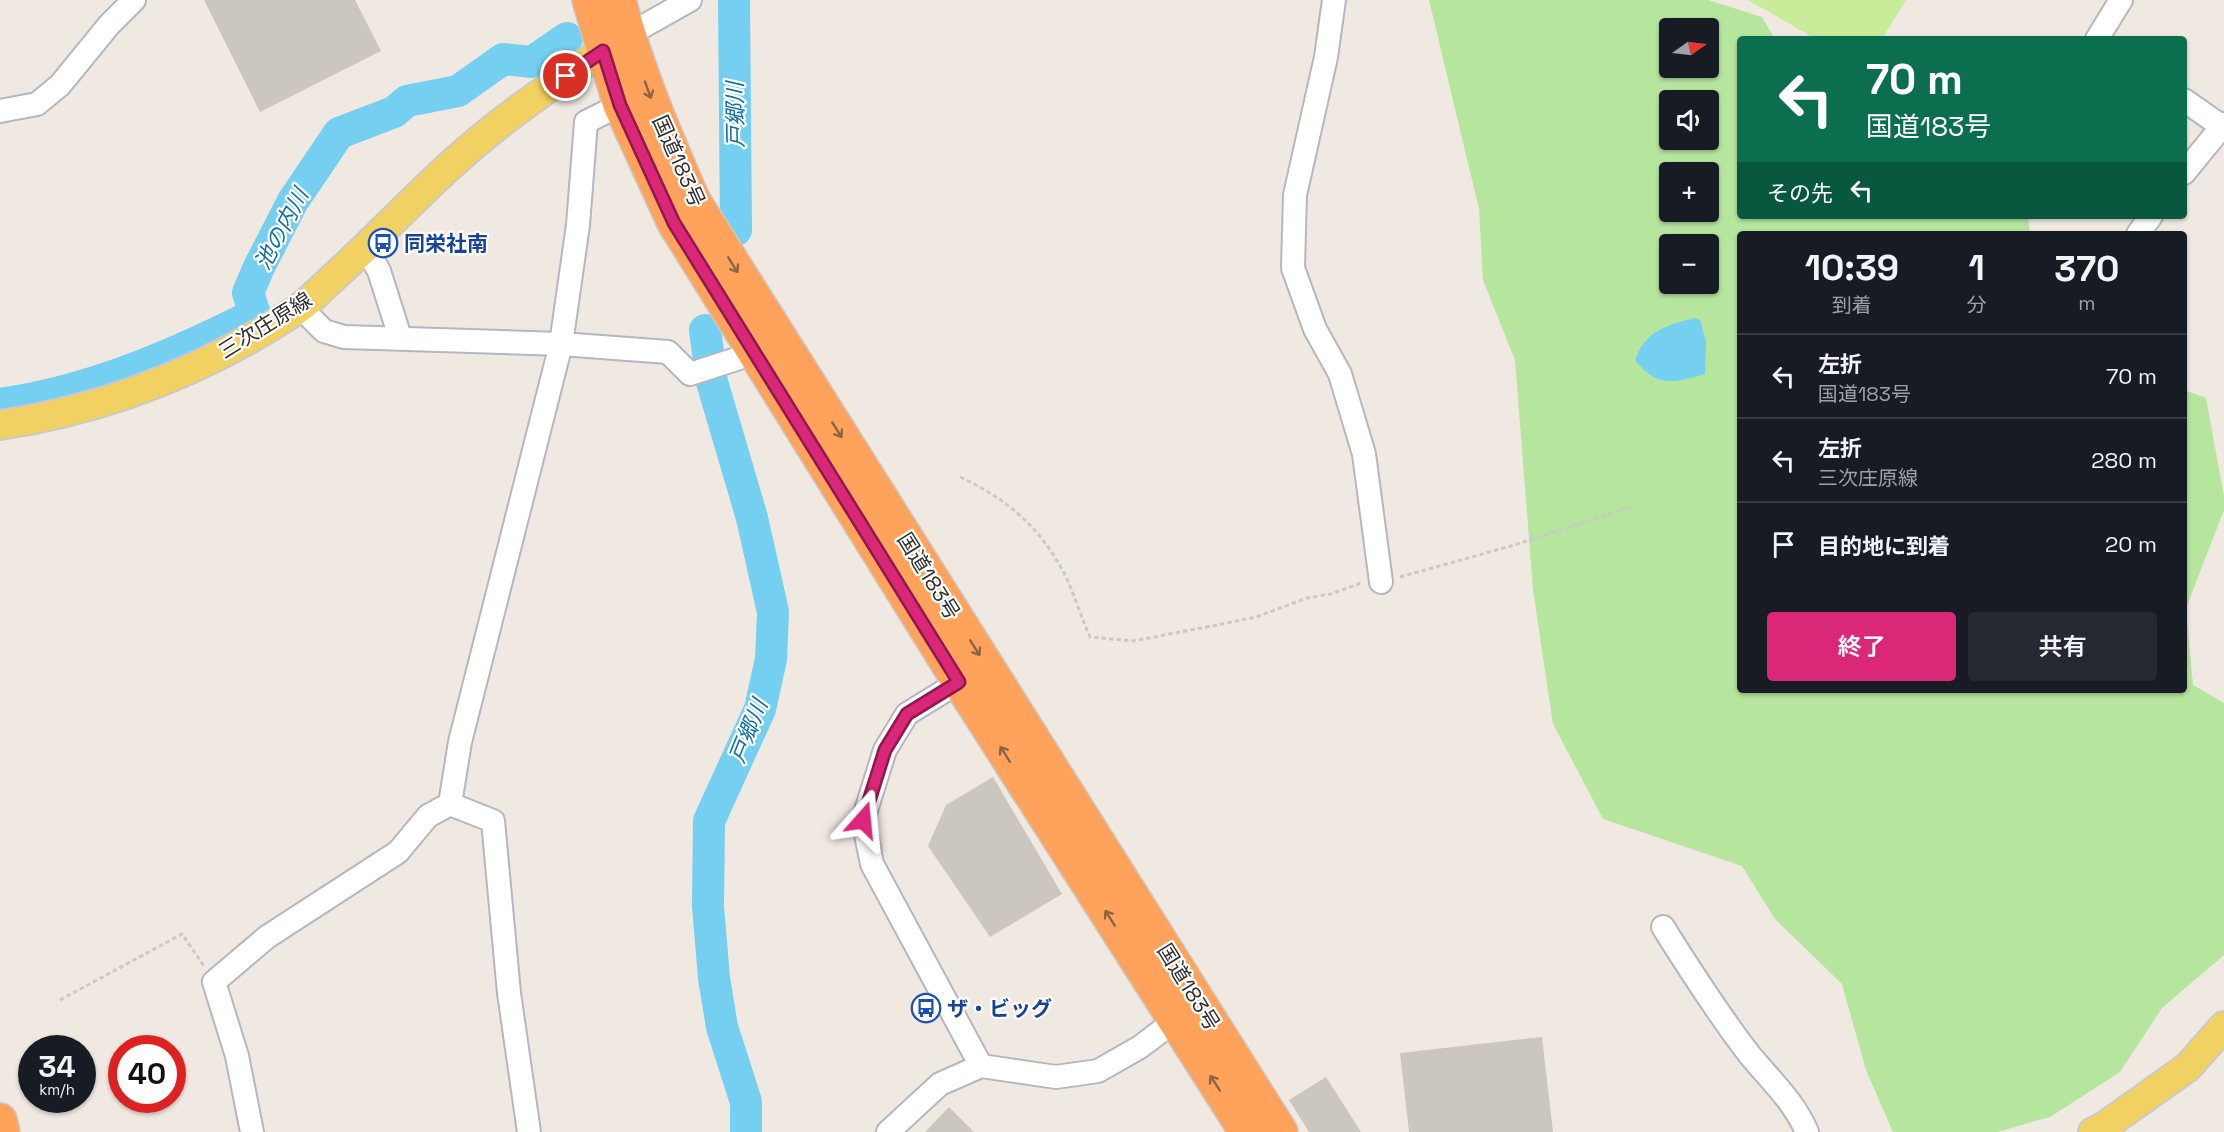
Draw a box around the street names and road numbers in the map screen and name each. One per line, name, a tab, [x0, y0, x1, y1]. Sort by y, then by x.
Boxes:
street label: 国道183号	[647, 111, 711, 211]
street label: 三次庄原線	[213, 286, 317, 364]
street label: 国道183号	[892, 527, 966, 625]
street label: 国道183号	[1152, 938, 1226, 1036]

